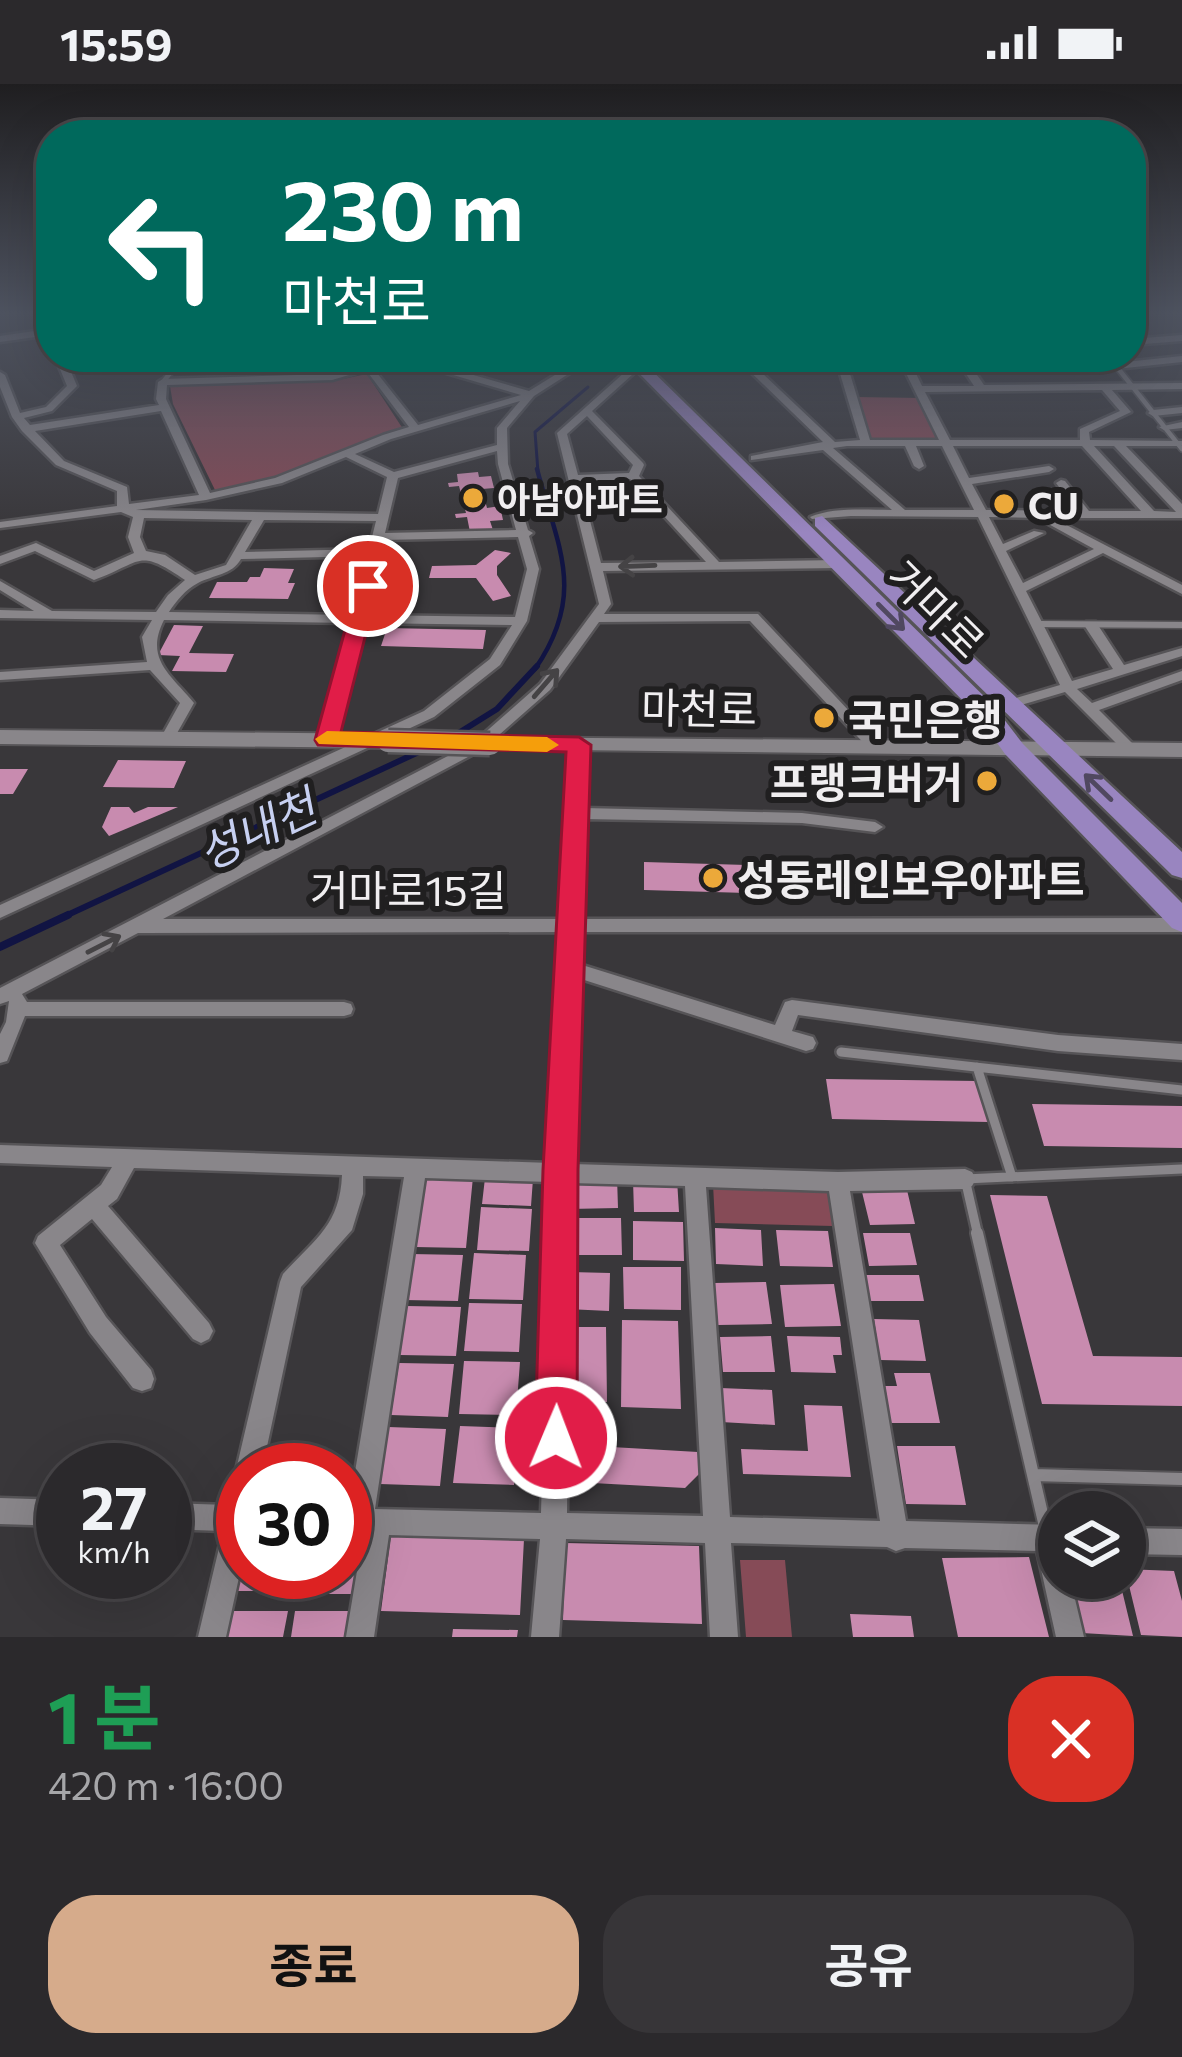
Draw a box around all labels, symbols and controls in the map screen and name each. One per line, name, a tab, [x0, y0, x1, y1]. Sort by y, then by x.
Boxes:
text: 15:59	[60, 15, 173, 70]
text: 230 m	[282, 156, 524, 258]
icon: left	[84, 168, 240, 324]
text: 마천로	[282, 266, 431, 332]
place label: 아남아파트	[497, 476, 663, 520]
place label: CU	[1028, 482, 1079, 526]
marker: 아남아파트	[460, 485, 486, 511]
marker: CU	[991, 491, 1017, 517]
pin	[317, 535, 419, 637]
street label: 거마로	[878, 549, 996, 667]
icon: arrive	[335, 553, 401, 619]
one-way arrow	[618, 555, 657, 578]
one-way arrow	[876, 602, 905, 631]
one-way arrow	[532, 668, 559, 698]
street label: 마천로	[641, 680, 757, 734]
place label: 국민은행	[848, 692, 1003, 744]
marker: 국민은행	[811, 705, 837, 731]
place label: 프랭크버거	[770, 755, 963, 807]
marker: 프랭크버거	[974, 768, 1000, 794]
one-way arrow	[1084, 774, 1113, 802]
water label: 성내천	[188, 775, 328, 879]
place label: 성동레인보우아파트	[737, 852, 1085, 904]
street label: 거마로15길	[310, 863, 506, 915]
marker: 성동레인보우아파트	[700, 865, 726, 891]
one-way arrow	[86, 931, 122, 954]
position arrow	[493, 1375, 619, 1501]
speed limit sign: 30	[216, 1443, 372, 1599]
text: 27	[81, 1469, 147, 1542]
map controls	[1038, 1491, 1146, 1599]
button: layers	[1038, 1491, 1146, 1599]
text: km/h	[78, 1532, 150, 1569]
text: 1 분	[48, 1671, 161, 1759]
button: close	[1008, 1676, 1134, 1802]
text: 420 m · 16:00	[48, 1760, 284, 1808]
button: 종료	[48, 1895, 579, 2033]
button: 공유	[603, 1895, 1134, 2033]

